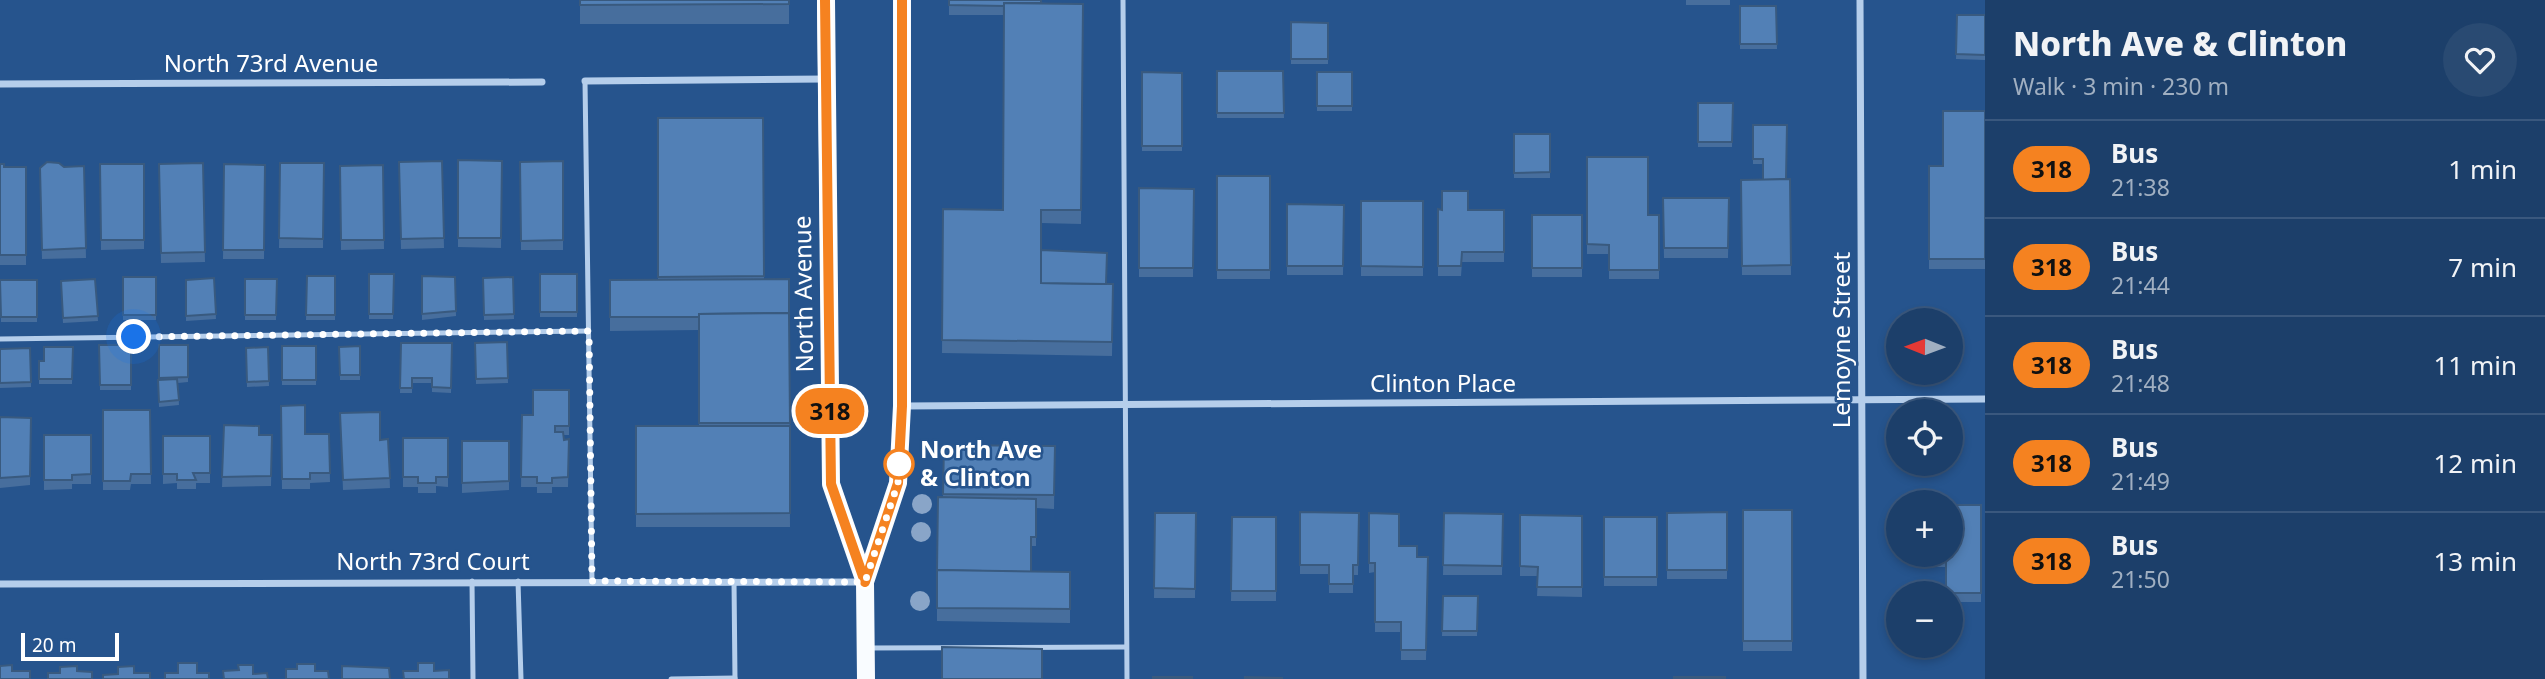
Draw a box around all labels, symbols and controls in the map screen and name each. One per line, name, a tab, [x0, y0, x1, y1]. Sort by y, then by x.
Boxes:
text: North Ave & Clinton	[2013, 21, 2347, 66]
button: heart	[2443, 23, 2517, 97]
street label: North 73rd Avenue	[164, 46, 378, 79]
text: Walk · 3 min · 230 m	[2013, 70, 2229, 102]
text: Bus	[2111, 135, 2158, 171]
text: 1 min	[2448, 151, 2517, 187]
text: 318	[2031, 152, 2072, 185]
text: 21:38	[2111, 171, 2170, 203]
street label: North Avenue	[785, 215, 820, 373]
text: Bus	[2111, 233, 2158, 269]
text: 7 min	[2448, 249, 2517, 285]
text: 318	[2031, 250, 2072, 283]
street label: Lemoyne Street	[1824, 251, 1857, 428]
text: 21:44	[2111, 269, 2170, 301]
north arrow	[1886, 308, 1964, 385]
map controls	[1886, 308, 1963, 658]
your location	[116, 319, 151, 354]
text: Bus	[2111, 331, 2158, 367]
text: 11 min	[2433, 347, 2517, 383]
text: 318	[2031, 348, 2072, 381]
street label: Clinton Place	[1370, 366, 1516, 399]
text: 21:48	[2111, 367, 2170, 399]
line badge: 318	[790, 388, 870, 434]
text: 318	[809, 394, 851, 427]
button: locate	[1886, 399, 1963, 476]
text: Bus	[2111, 429, 2158, 465]
place label: North Ave & Clinton	[920, 432, 1042, 493]
text: 12 min	[2433, 445, 2517, 481]
text: 318	[2031, 446, 2072, 479]
marker: North Ave & Clinton	[884, 449, 914, 479]
text: 21:49	[2111, 465, 2170, 497]
button: +	[1886, 490, 1963, 567]
text: Bus	[2111, 527, 2158, 563]
text: 13 min	[2433, 543, 2517, 579]
street label: North 73rd Court	[336, 544, 530, 577]
text: 318	[2031, 544, 2072, 577]
text: 21:50	[2111, 563, 2170, 595]
button: −	[1886, 581, 1963, 658]
scale bar	[21, 630, 119, 662]
text: 20 m	[32, 632, 76, 658]

